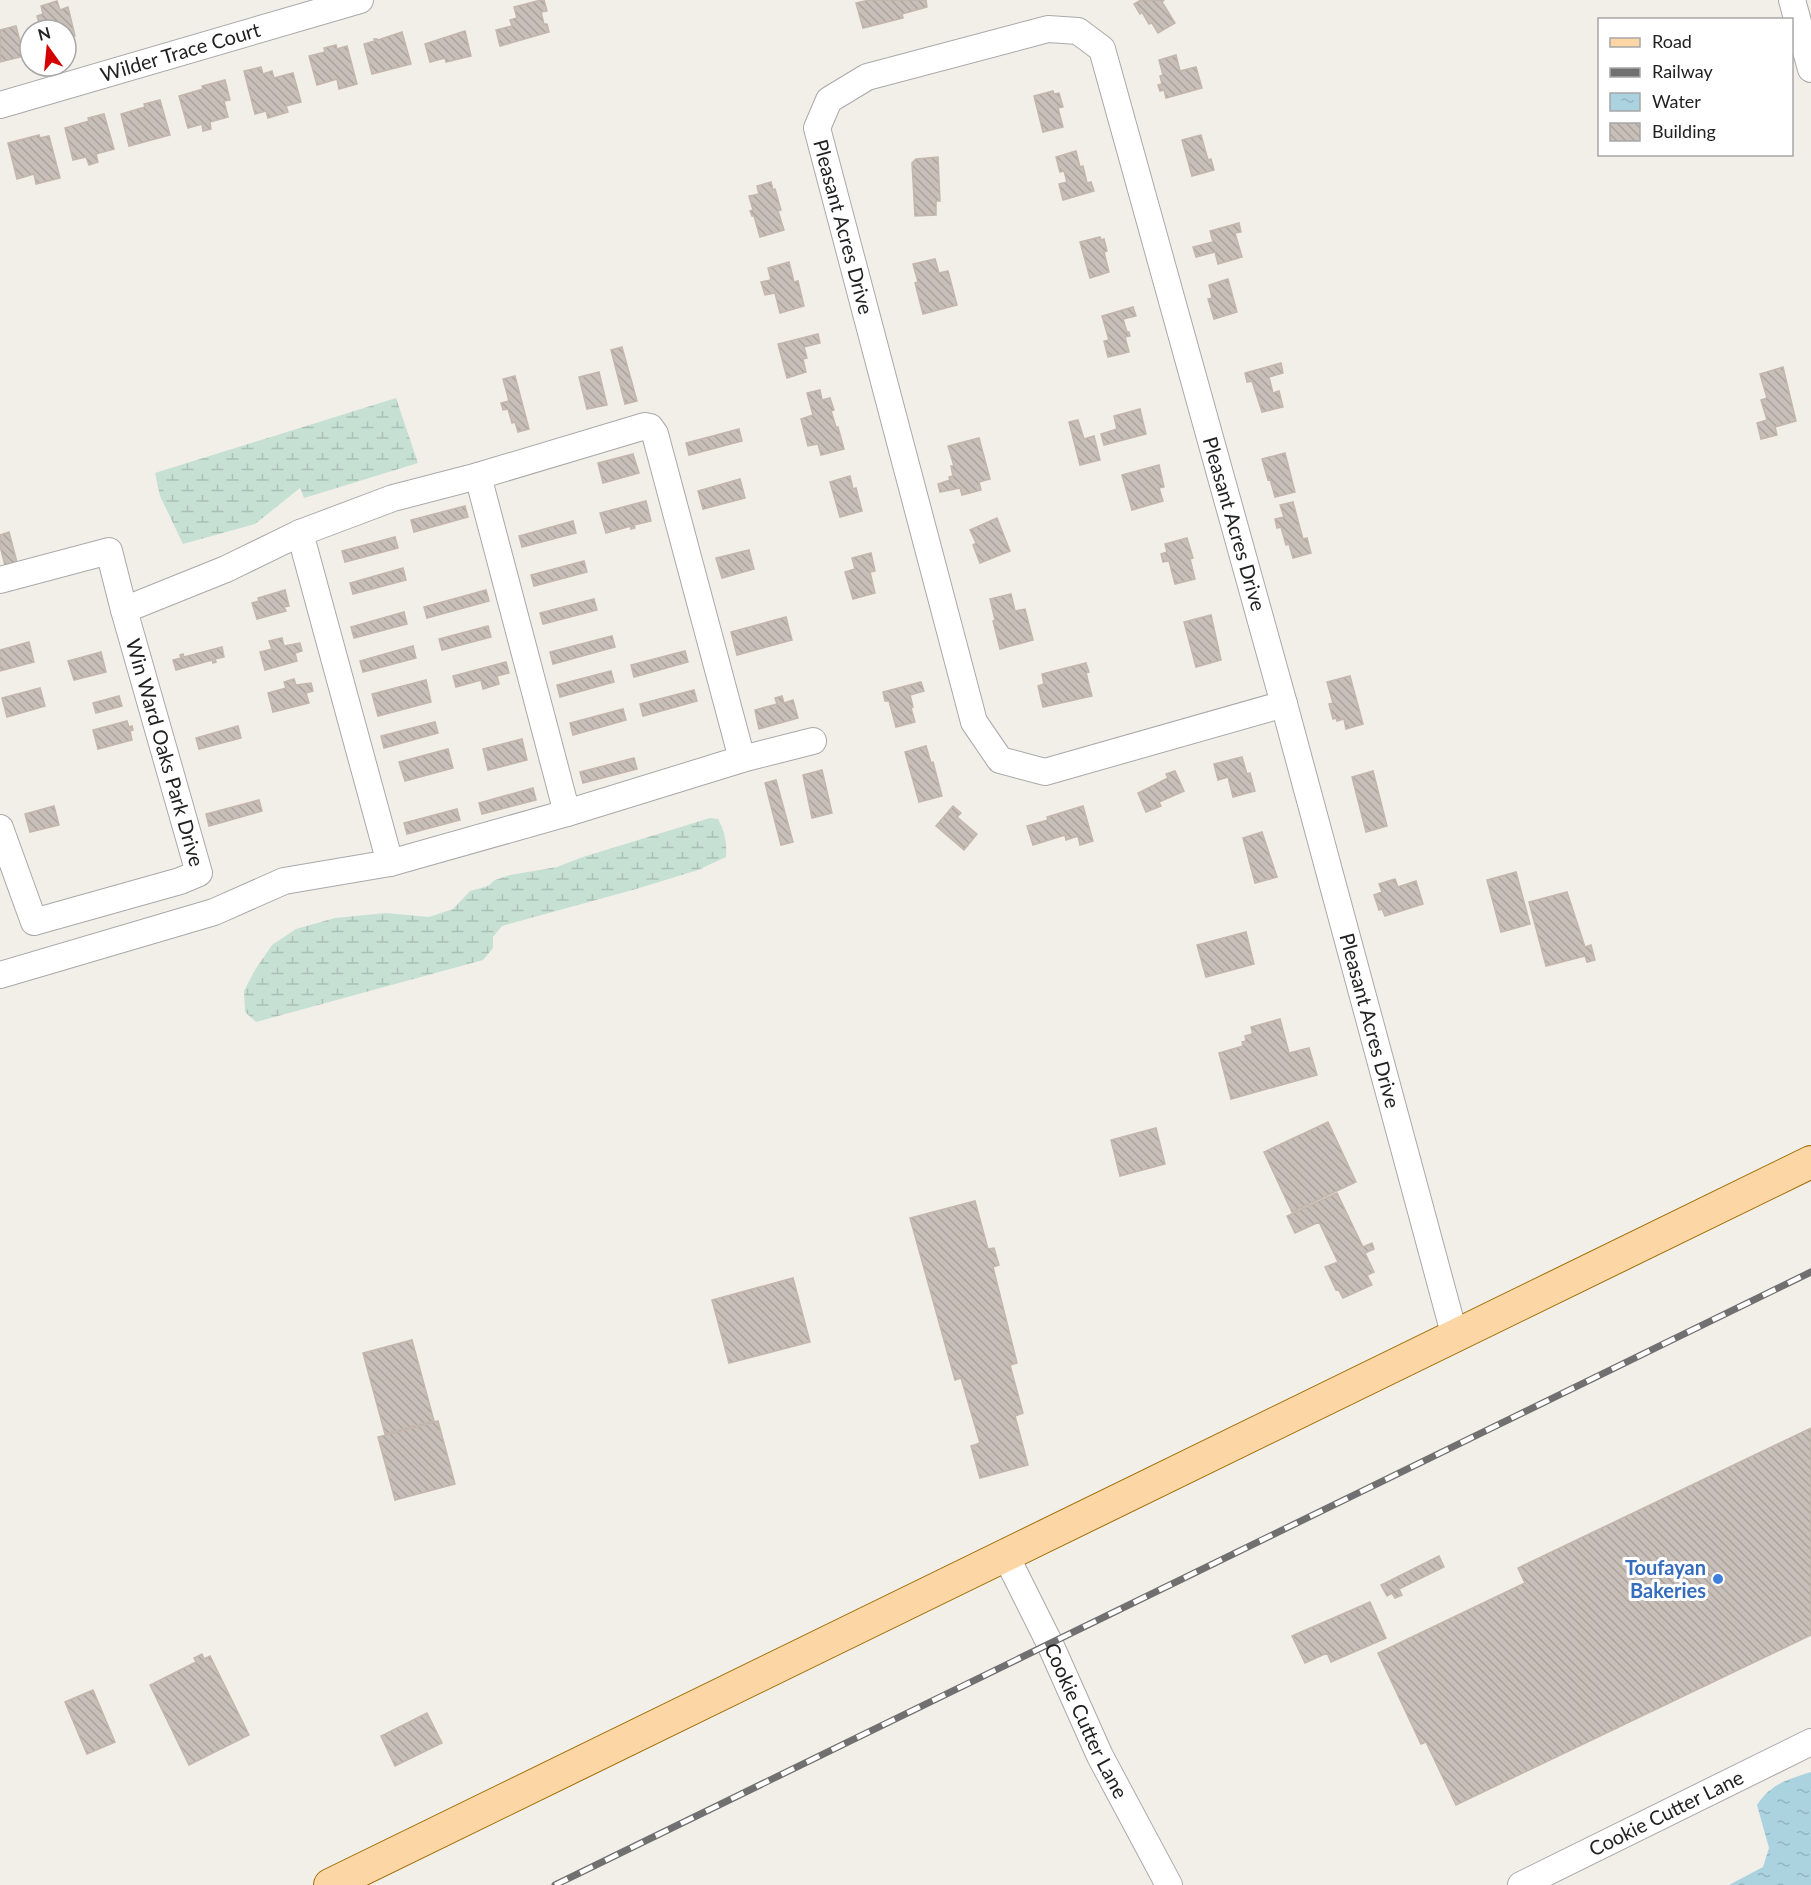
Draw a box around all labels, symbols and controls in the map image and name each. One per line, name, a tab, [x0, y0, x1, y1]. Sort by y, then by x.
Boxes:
street label: Wilder Trace Court	[98, 17, 263, 86]
north arrow	[18, 18, 78, 78]
legend	[1598, 18, 1793, 156]
text: N	[36, 22, 52, 44]
text: Road	[1652, 30, 1692, 52]
text: Railway	[1652, 60, 1713, 82]
text: Water	[1652, 90, 1701, 112]
text: Building	[1652, 120, 1716, 142]
street label: Pleasant Acres Drive	[809, 137, 879, 317]
street label: Pleasant Acres Drive	[1199, 434, 1271, 614]
street label: Win Ward Oaks Park Drive	[122, 636, 210, 869]
street label: Pleasant Acres Drive	[1335, 930, 1406, 1111]
place label: Toufayan Bakeries	[1625, 1555, 1706, 1602]
marker: Toufayan Bakeries	[1711, 1572, 1725, 1586]
street label: Cookie Cutter Lane	[1040, 1639, 1133, 1802]
street label: Cookie Cutter Lane	[1585, 1764, 1747, 1861]

